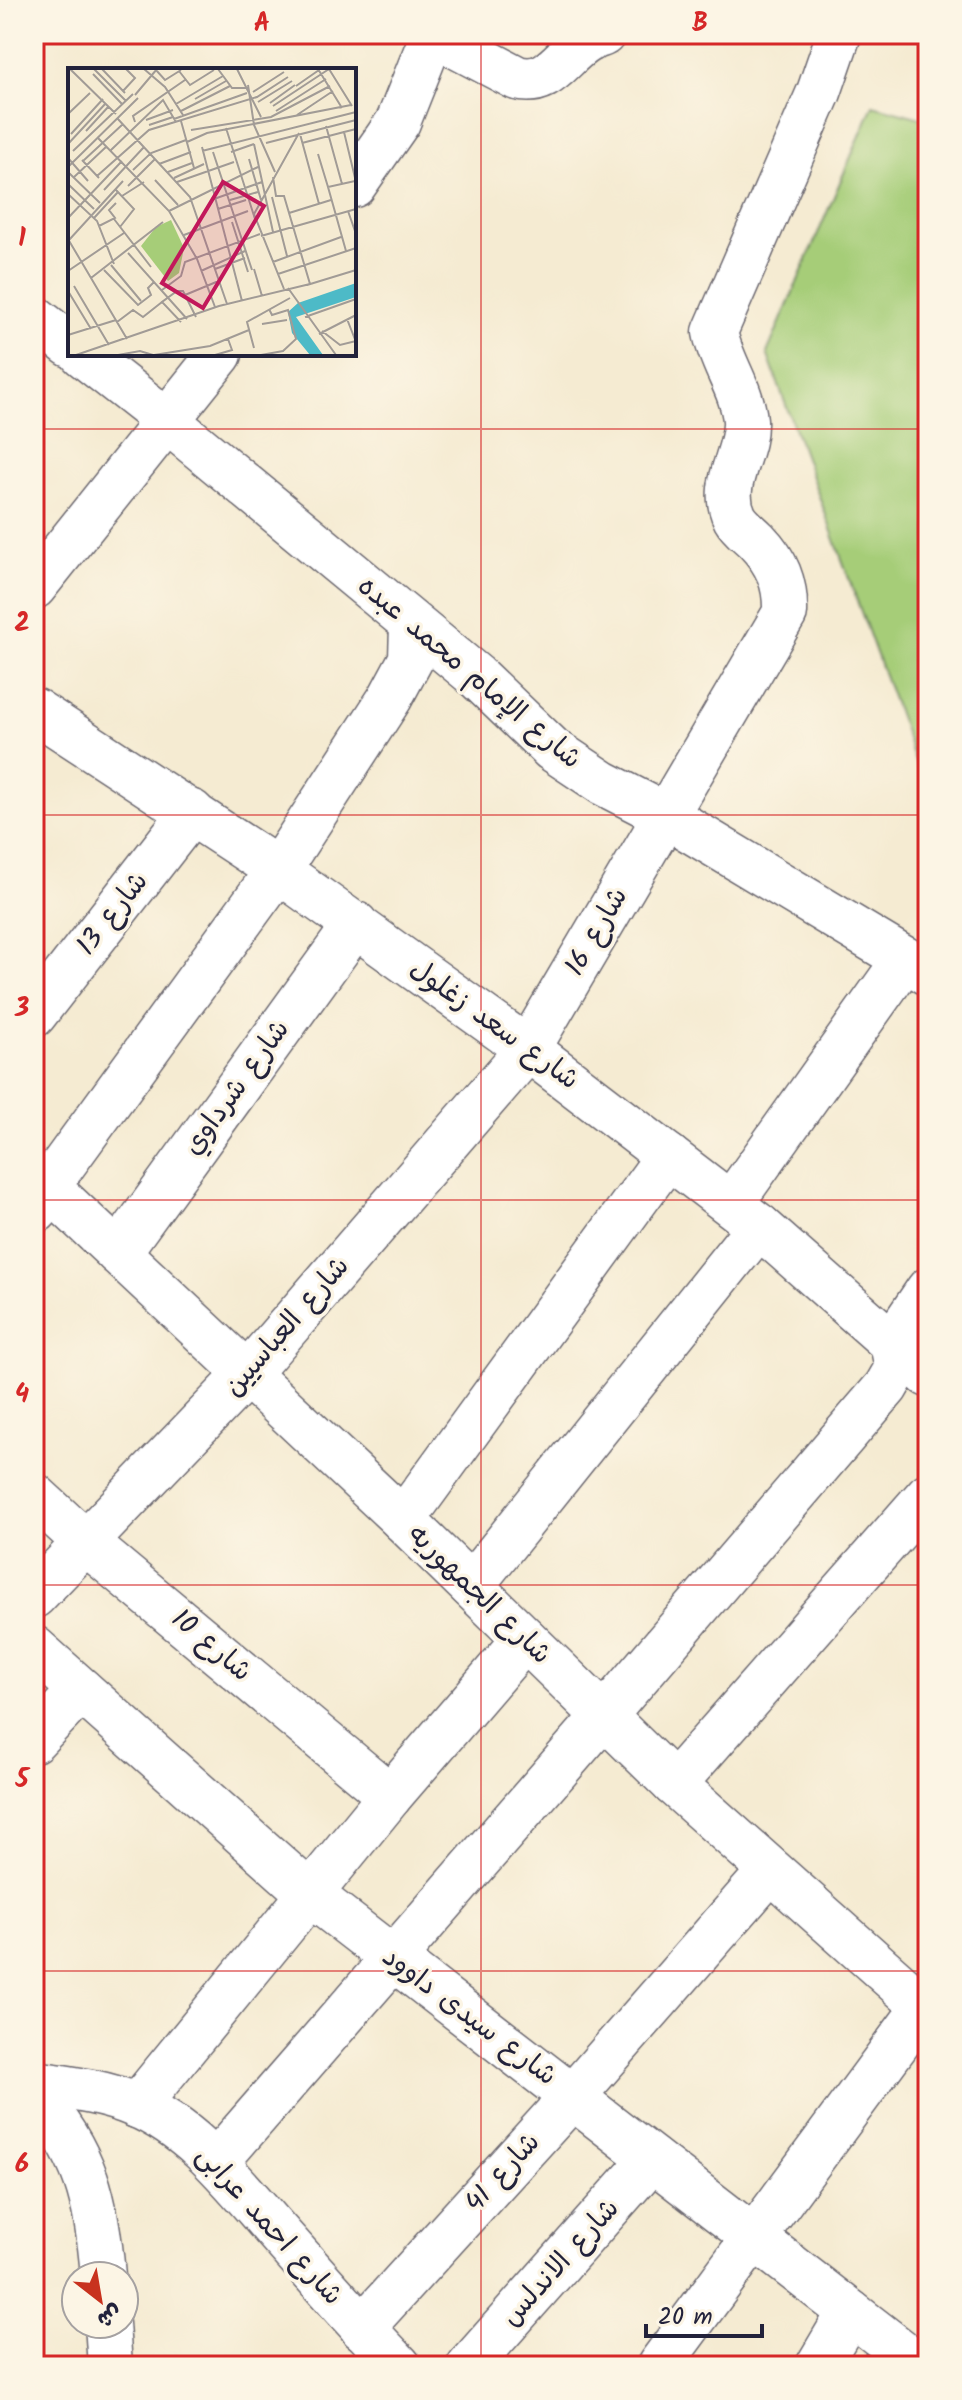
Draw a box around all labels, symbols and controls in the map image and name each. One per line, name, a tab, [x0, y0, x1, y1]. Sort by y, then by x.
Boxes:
text: A	[254, 3, 270, 45]
text: B	[692, 3, 708, 45]
inset map	[68, 68, 356, 356]
text: 1	[18, 218, 26, 260]
street label: شارع الإمام محمد عبده	[347, 565, 591, 781]
text: 2	[14, 603, 30, 645]
street label: شارع 13	[66, 862, 160, 966]
street label: شارع 16	[553, 879, 641, 985]
street label: شارع سعد زغلول	[400, 948, 588, 1102]
text: 3	[14, 988, 29, 1030]
street label: شارع شرداوي	[172, 1010, 302, 1166]
street label: شارع العباسيين	[213, 1246, 361, 1408]
text: 4	[15, 1374, 29, 1416]
street label: شارع الجمهوريه	[396, 1514, 562, 1676]
street label: شارع 10	[160, 1598, 262, 1694]
text: 5	[14, 1759, 30, 1801]
street label: شارع سيدى داوود	[372, 1936, 566, 2098]
street label: شارع 41	[454, 2122, 552, 2224]
street label: شارع احمد عرابى	[184, 2136, 354, 2316]
text: 6	[15, 2144, 29, 2186]
street label: شارع الاندلس	[491, 2189, 631, 2337]
north arrow	[60, 2260, 140, 2340]
scale bar	[646, 2288, 762, 2338]
text: ش	[90, 2294, 128, 2336]
text: 20 m	[658, 2298, 713, 2337]

